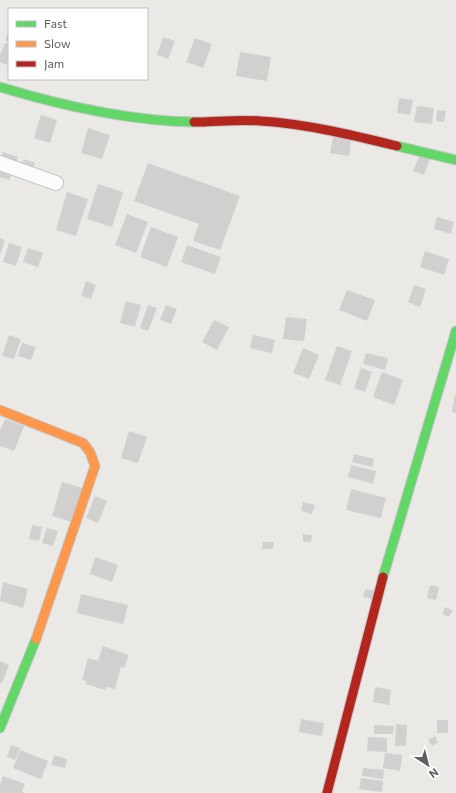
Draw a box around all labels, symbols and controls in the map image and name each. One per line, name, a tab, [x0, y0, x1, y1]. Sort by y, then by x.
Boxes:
legend	[8, 8, 148, 80]
text: Fast	[44, 16, 67, 30]
text: Slow	[44, 36, 71, 50]
text: Jam	[44, 56, 64, 71]
north arrow	[408, 745, 448, 785]
text: N	[427, 766, 441, 781]

